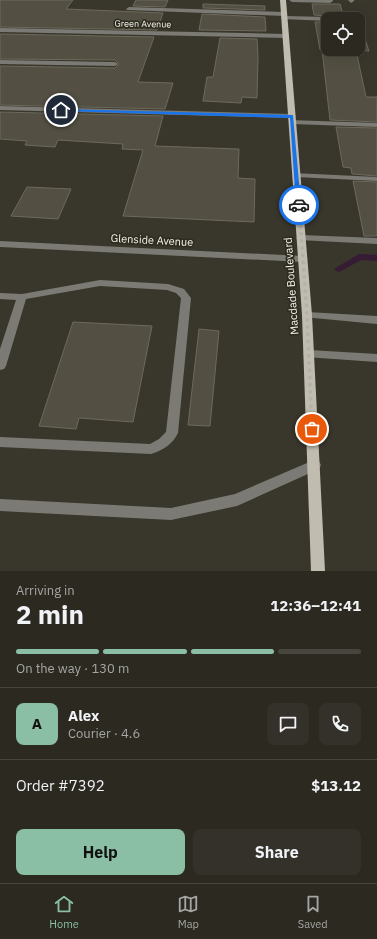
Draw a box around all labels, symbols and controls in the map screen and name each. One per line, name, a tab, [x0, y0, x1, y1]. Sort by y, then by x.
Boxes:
map controls	[321, 12, 365, 56]
button: locate	[321, 12, 365, 56]
street label: Green Avenue	[115, 18, 171, 29]
pin	[44, 93, 78, 127]
icon: home	[50, 99, 72, 121]
courier	[279, 185, 319, 225]
icon: car	[288, 194, 310, 216]
street label: Glenside Avenue	[110, 231, 194, 249]
street label: Macdade Boulevard	[281, 237, 301, 335]
pin	[295, 412, 329, 446]
icon: bag	[301, 418, 323, 440]
text: Arriving in	[16, 582, 75, 599]
text: 12:36–12:41	[270, 596, 361, 615]
text: 2 min	[16, 597, 84, 631]
text: On the way · 130 m	[16, 660, 129, 677]
button: chat	[267, 703, 309, 745]
button: phone	[319, 703, 361, 745]
text: Alex	[68, 706, 99, 725]
text: A	[32, 714, 42, 733]
text: Courier · 4.6	[68, 725, 140, 742]
text: Order #7392	[16, 776, 105, 795]
text: $13.12	[311, 776, 361, 795]
button: Help	[16, 829, 185, 875]
button: Share	[193, 829, 361, 875]
tab: Home	[49, 893, 79, 931]
tab: Map	[177, 893, 199, 931]
tab: Saved	[298, 893, 328, 931]

